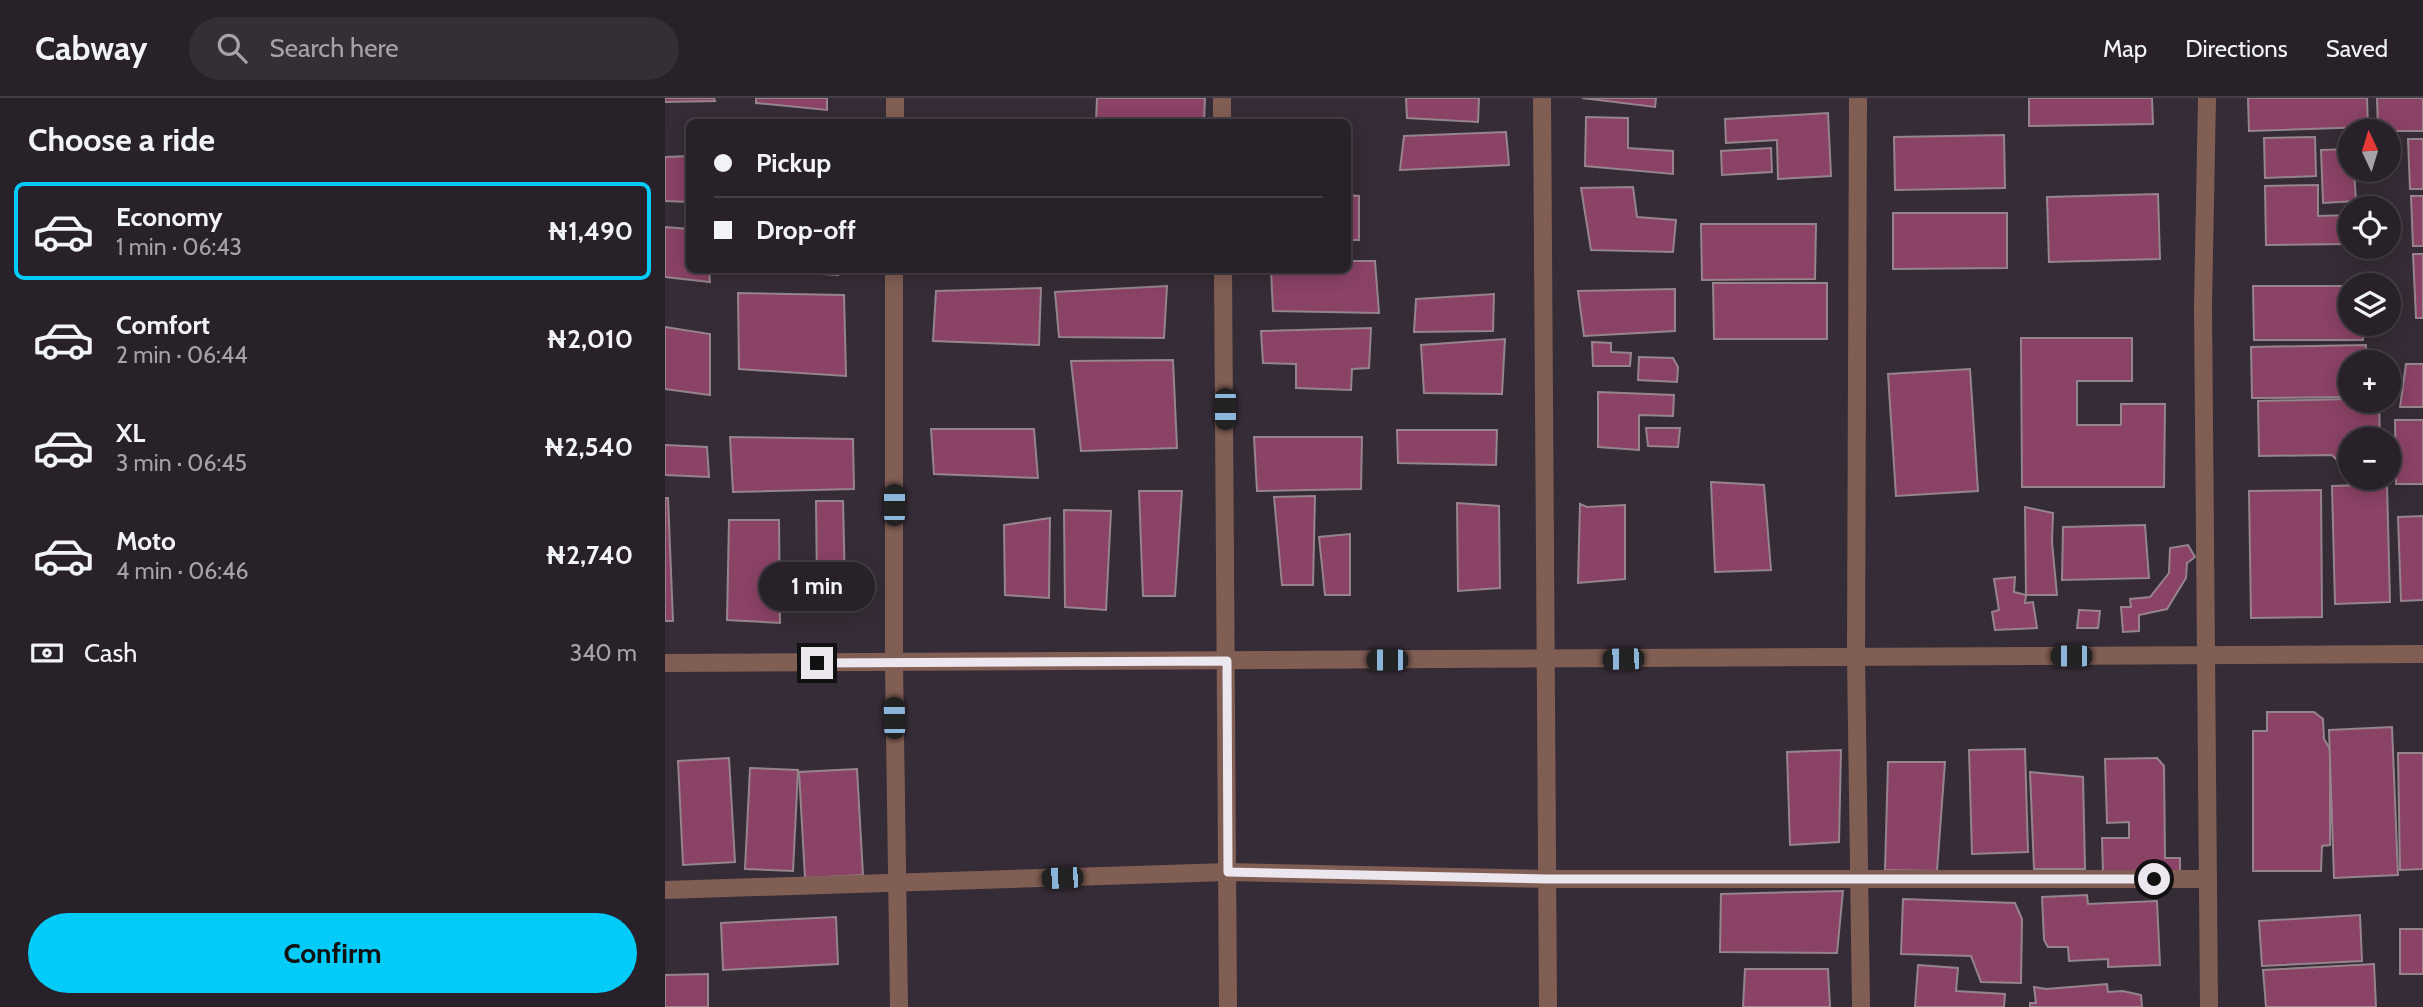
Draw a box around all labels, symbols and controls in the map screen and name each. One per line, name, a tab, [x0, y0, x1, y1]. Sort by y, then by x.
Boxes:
search box	[189, 17, 679, 80]
text: Cabway	[35, 28, 147, 68]
icon: search	[213, 29, 251, 67]
text: Search here	[269, 32, 399, 64]
text: Map	[2103, 34, 2147, 63]
text: Directions	[2185, 34, 2288, 63]
text: Saved	[2326, 34, 2388, 63]
north arrow	[2338, 119, 2401, 182]
map controls	[2338, 119, 2401, 490]
text: Choose a ride	[28, 120, 215, 159]
text: Pickup	[756, 147, 831, 179]
button: locate	[2338, 196, 2401, 259]
icon: car	[32, 200, 95, 263]
text: Economy	[116, 201, 222, 233]
text: Drop-off	[756, 214, 856, 246]
text: ₦1,490	[547, 215, 633, 247]
text: 1 min · 06:43	[116, 233, 242, 261]
button: layers	[2338, 273, 2401, 336]
icon: car	[32, 308, 95, 371]
text: Comfort	[116, 309, 210, 341]
text: ₦2,010	[546, 323, 633, 355]
text: 2 min · 06:44	[116, 341, 247, 369]
button: +	[2338, 350, 2401, 413]
car	[1215, 388, 1236, 430]
icon: car	[32, 416, 95, 479]
text: XL	[116, 417, 145, 449]
button: −	[2338, 427, 2401, 490]
text: ₦2,540	[544, 431, 633, 463]
text: 3 min · 06:45	[116, 449, 247, 477]
car	[884, 484, 905, 526]
icon: car	[32, 524, 95, 587]
text: Moto	[116, 525, 176, 557]
text: ₦2,740	[545, 539, 633, 571]
text: 4 min · 06:46	[116, 557, 248, 585]
callout: 1 min	[759, 561, 875, 610]
text: 1 min	[791, 572, 843, 600]
icon: cash	[28, 634, 66, 672]
text: Cash	[84, 637, 137, 669]
text: 340 m	[570, 639, 637, 667]
car	[2051, 646, 2093, 667]
route end	[801, 647, 833, 679]
car	[1602, 648, 1645, 670]
car	[1367, 650, 1409, 671]
car	[884, 697, 905, 739]
route start	[2138, 863, 2170, 895]
car	[1041, 867, 1084, 889]
button: Confirm	[28, 913, 637, 993]

